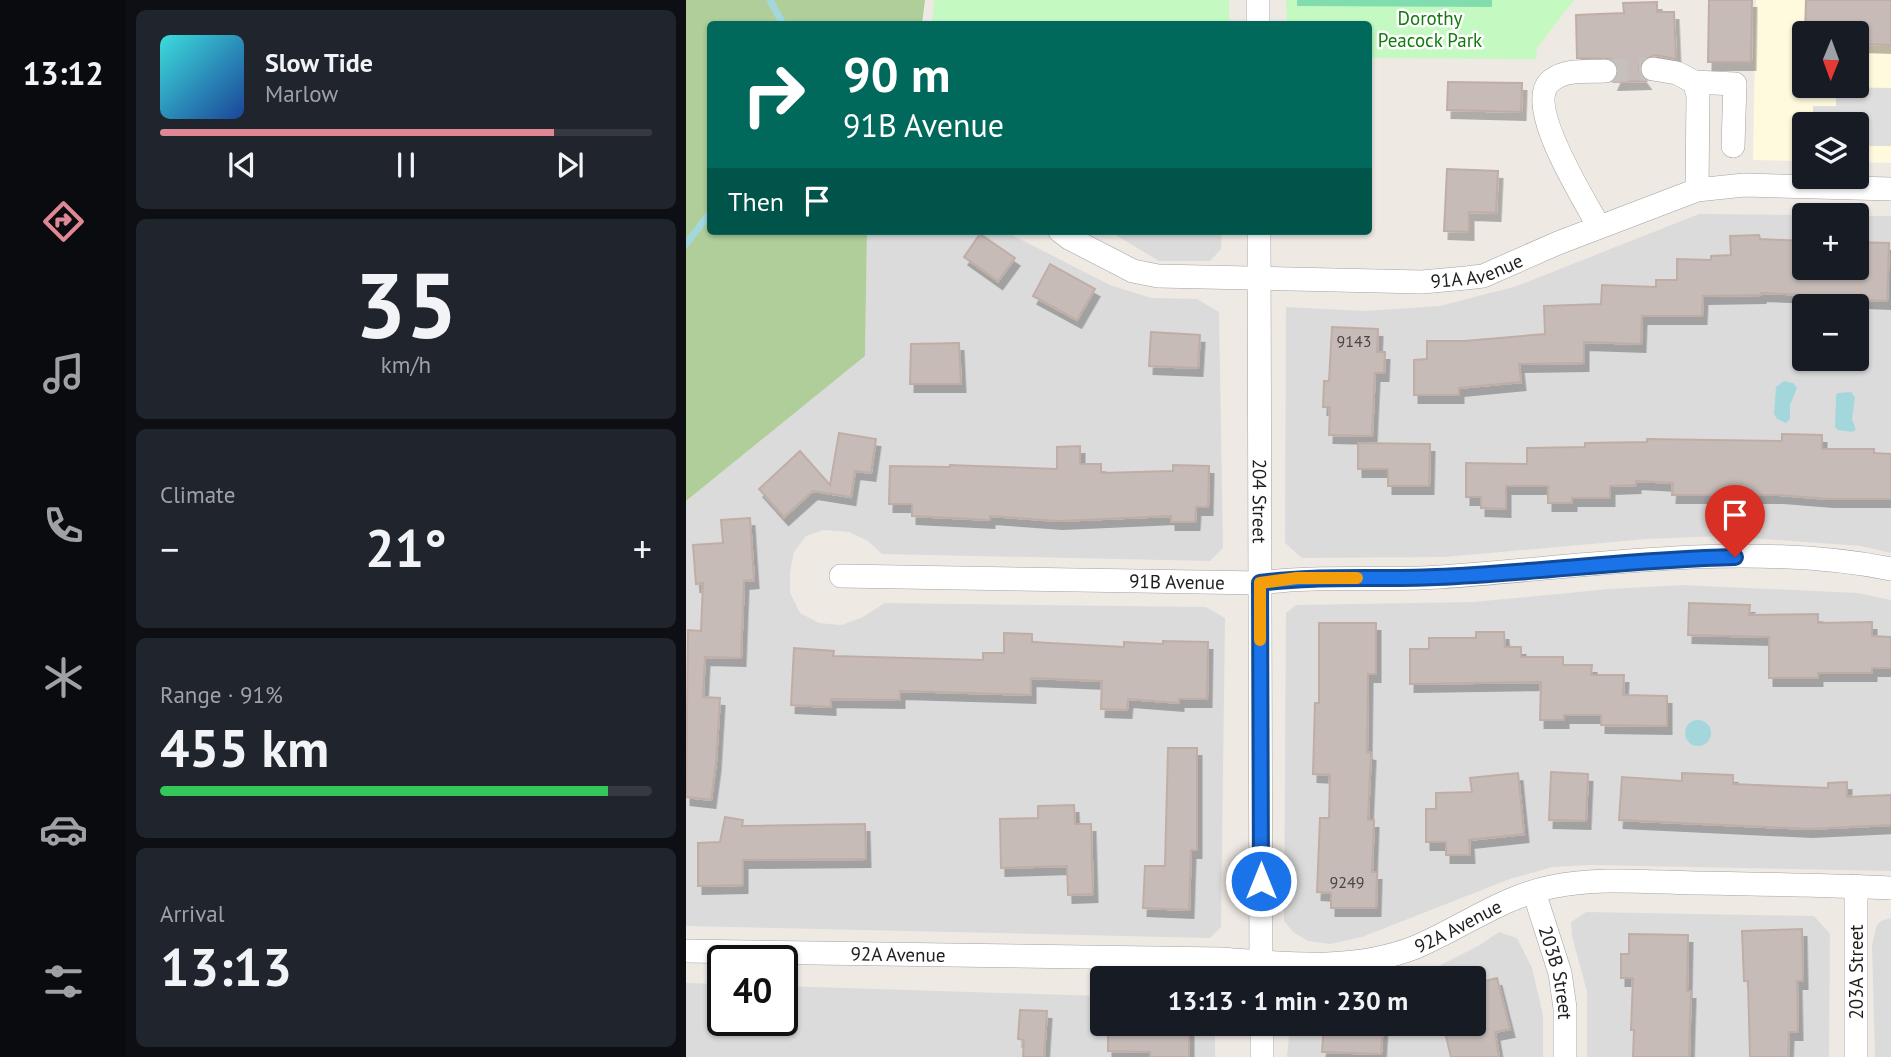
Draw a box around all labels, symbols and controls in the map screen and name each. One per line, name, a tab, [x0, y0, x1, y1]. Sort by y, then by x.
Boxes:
park label: Dorothy Peacock Park	[1378, 6, 1482, 52]
north arrow	[1792, 21, 1869, 98]
map controls	[1792, 21, 1869, 371]
text: 90 m	[843, 42, 950, 106]
text: Slow Tide	[265, 46, 373, 79]
icon: right	[728, 49, 819, 140]
text: 13:12	[22, 52, 104, 94]
text: Marlow	[265, 79, 338, 108]
text: 91B Avenue	[843, 104, 1004, 146]
button: layers	[1792, 112, 1869, 189]
icon: previous	[223, 146, 261, 184]
icon: pause	[387, 146, 425, 184]
icon: next	[551, 146, 589, 184]
icon: arrive	[798, 182, 836, 220]
text: Then	[728, 185, 784, 218]
icon: directions	[39, 197, 88, 246]
button: +	[1792, 203, 1869, 280]
text: 35	[354, 245, 458, 363]
street label: 91A Avenue	[1429, 248, 1526, 293]
button: −	[1792, 294, 1869, 371]
house number: 9143	[1337, 331, 1371, 351]
icon: music	[39, 349, 88, 398]
text: km/h	[381, 350, 431, 379]
street label: 204 Street	[1248, 459, 1272, 544]
text: Climate	[160, 480, 235, 509]
pin	[1705, 485, 1765, 557]
icon: arrive	[1716, 496, 1754, 534]
icon: phone	[39, 501, 88, 550]
text: 21°	[365, 514, 447, 581]
text: −	[160, 524, 179, 573]
text: +	[633, 524, 652, 573]
street label: 91B Avenue	[1129, 569, 1225, 594]
icon: climate	[39, 653, 88, 702]
text: Range · 91%	[160, 680, 283, 709]
text: 455 km	[160, 714, 329, 781]
icon: car	[39, 805, 88, 854]
position arrow	[1224, 844, 1298, 918]
house number: 9249	[1330, 872, 1364, 892]
street label: 92A Avenue	[1410, 894, 1505, 958]
text: Arrival	[160, 899, 224, 928]
street label: 203B Street	[1534, 923, 1577, 1020]
street label: 203A Street	[1844, 924, 1868, 1020]
text: 13:13	[160, 933, 292, 1000]
street label: 92A Avenue	[850, 941, 946, 967]
speed limit sign: 40	[707, 945, 798, 1036]
icon: filters	[39, 957, 88, 1006]
text: 13:13 · 1 min · 230 m	[1168, 984, 1408, 1017]

